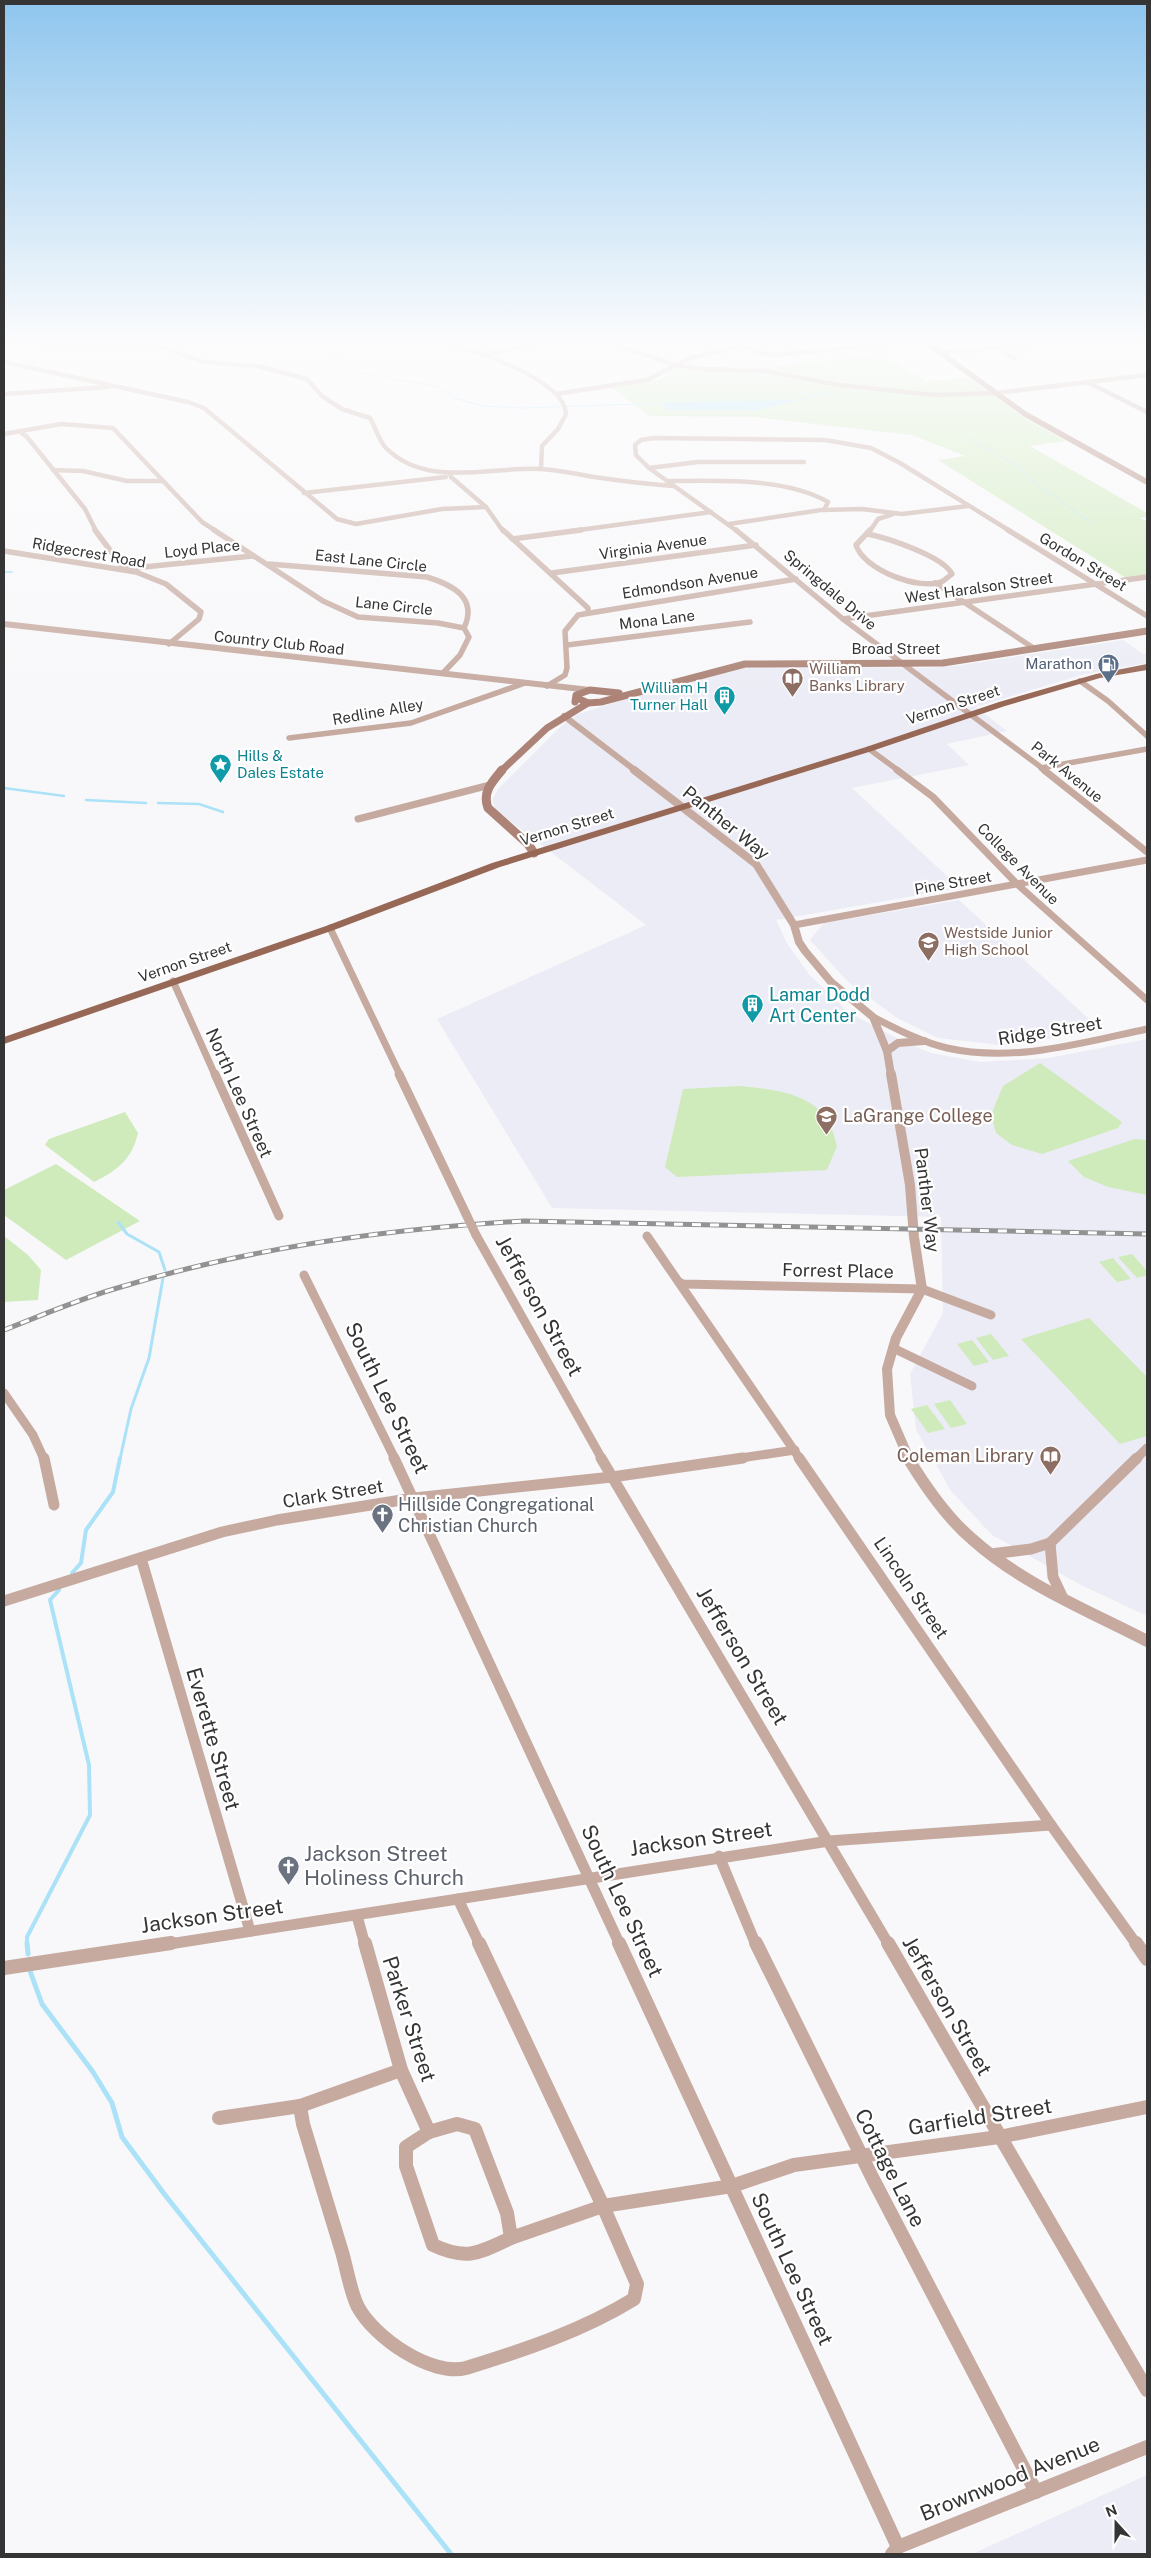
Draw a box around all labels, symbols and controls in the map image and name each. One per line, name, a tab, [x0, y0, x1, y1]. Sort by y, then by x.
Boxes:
street label: Gordon Street	[1037, 529, 1130, 594]
street label: Virginia Avenue	[598, 531, 708, 562]
street label: Ridgecrest Road	[31, 534, 147, 571]
street label: Loyd Place	[163, 536, 241, 561]
street label: East Lane Circle	[314, 546, 428, 575]
street label: Springdale Drive	[781, 546, 880, 633]
street label: Edmondson Avenue	[621, 563, 759, 602]
street label: West Haralson Street	[904, 569, 1054, 606]
street label: Lane Circle	[354, 593, 434, 618]
street label: Mona Lane	[618, 606, 696, 633]
street label: Country Club Road	[213, 627, 345, 658]
street label: Broad Street	[852, 640, 941, 657]
fuel station icon: Marathon	[1096, 652, 1120, 683]
place label: Marathon	[1025, 655, 1092, 672]
place label: William Banks Library	[809, 660, 905, 694]
library icon: William Banks Library	[781, 666, 805, 697]
place label: William H Turner Hall	[630, 679, 708, 713]
street label: Vernon Street	[904, 681, 1002, 728]
building icon: William H Turner Hall	[712, 685, 736, 716]
street label: Redline Alley	[331, 695, 425, 728]
street label: Park Avenue	[1028, 738, 1107, 806]
place label: Hills & Dales Estate	[237, 747, 324, 781]
place icon: Hills & Dales Estate	[209, 753, 233, 784]
street label: Panther Way	[679, 781, 774, 864]
street label: Vernon Street	[518, 804, 616, 849]
street label: College Avenue	[974, 819, 1063, 908]
street label: Pine Street	[913, 867, 993, 898]
place label: Westside Junior High School	[944, 924, 1053, 958]
school or university icon: Westside Junior High School	[916, 930, 940, 961]
street label: Vernon Street	[136, 938, 234, 985]
place label: Lamar Dodd Art Center	[769, 984, 870, 1026]
building icon: Lamar Dodd Art Center	[741, 993, 765, 1024]
street label: Ridge Street	[996, 1012, 1104, 1049]
street label: North Lee Street	[202, 1025, 277, 1161]
school or university icon: LaGrange College	[815, 1104, 839, 1135]
place label: LaGrange College	[843, 1105, 993, 1126]
street label: Panther Way	[911, 1146, 944, 1254]
street label: Jefferson Street	[491, 1231, 588, 1380]
street label: Forrest Place	[782, 1259, 894, 1282]
street label: South Lee Street	[340, 1318, 435, 1478]
library icon: Coleman Library	[1038, 1444, 1062, 1475]
place label: Coleman Library	[897, 1445, 1034, 1466]
street label: Clark Street	[281, 1475, 385, 1512]
place label: Hillside Congregational Christian Church	[398, 1494, 595, 1536]
church icon: Hillside Congregational Christian Church	[370, 1503, 394, 1534]
street label: Lincoln Street	[870, 1533, 953, 1642]
street label: Jefferson Street	[691, 1582, 794, 1729]
street label: Everette Street	[181, 1664, 246, 1813]
street label: Jackson Street	[628, 1816, 774, 1861]
street label: South Lee Street	[576, 1821, 669, 1981]
place label: Jackson Street Holiness Church	[304, 1841, 464, 1890]
church icon: Jackson Street Holiness Church	[276, 1854, 300, 1885]
street label: Jackson Street	[139, 1893, 285, 1938]
street label: Jefferson Street	[897, 1932, 997, 2080]
street label: Parker Street	[377, 1953, 442, 2085]
street label: Garfield Street	[906, 2093, 1054, 2140]
street label: Cottage Lane	[850, 2104, 931, 2231]
street label: South Lee Street	[746, 2189, 839, 2349]
street label: Brownwood Avenue	[916, 2431, 1103, 2526]
north arrow	[1091, 2498, 1141, 2548]
text: N	[1103, 2501, 1119, 2520]

